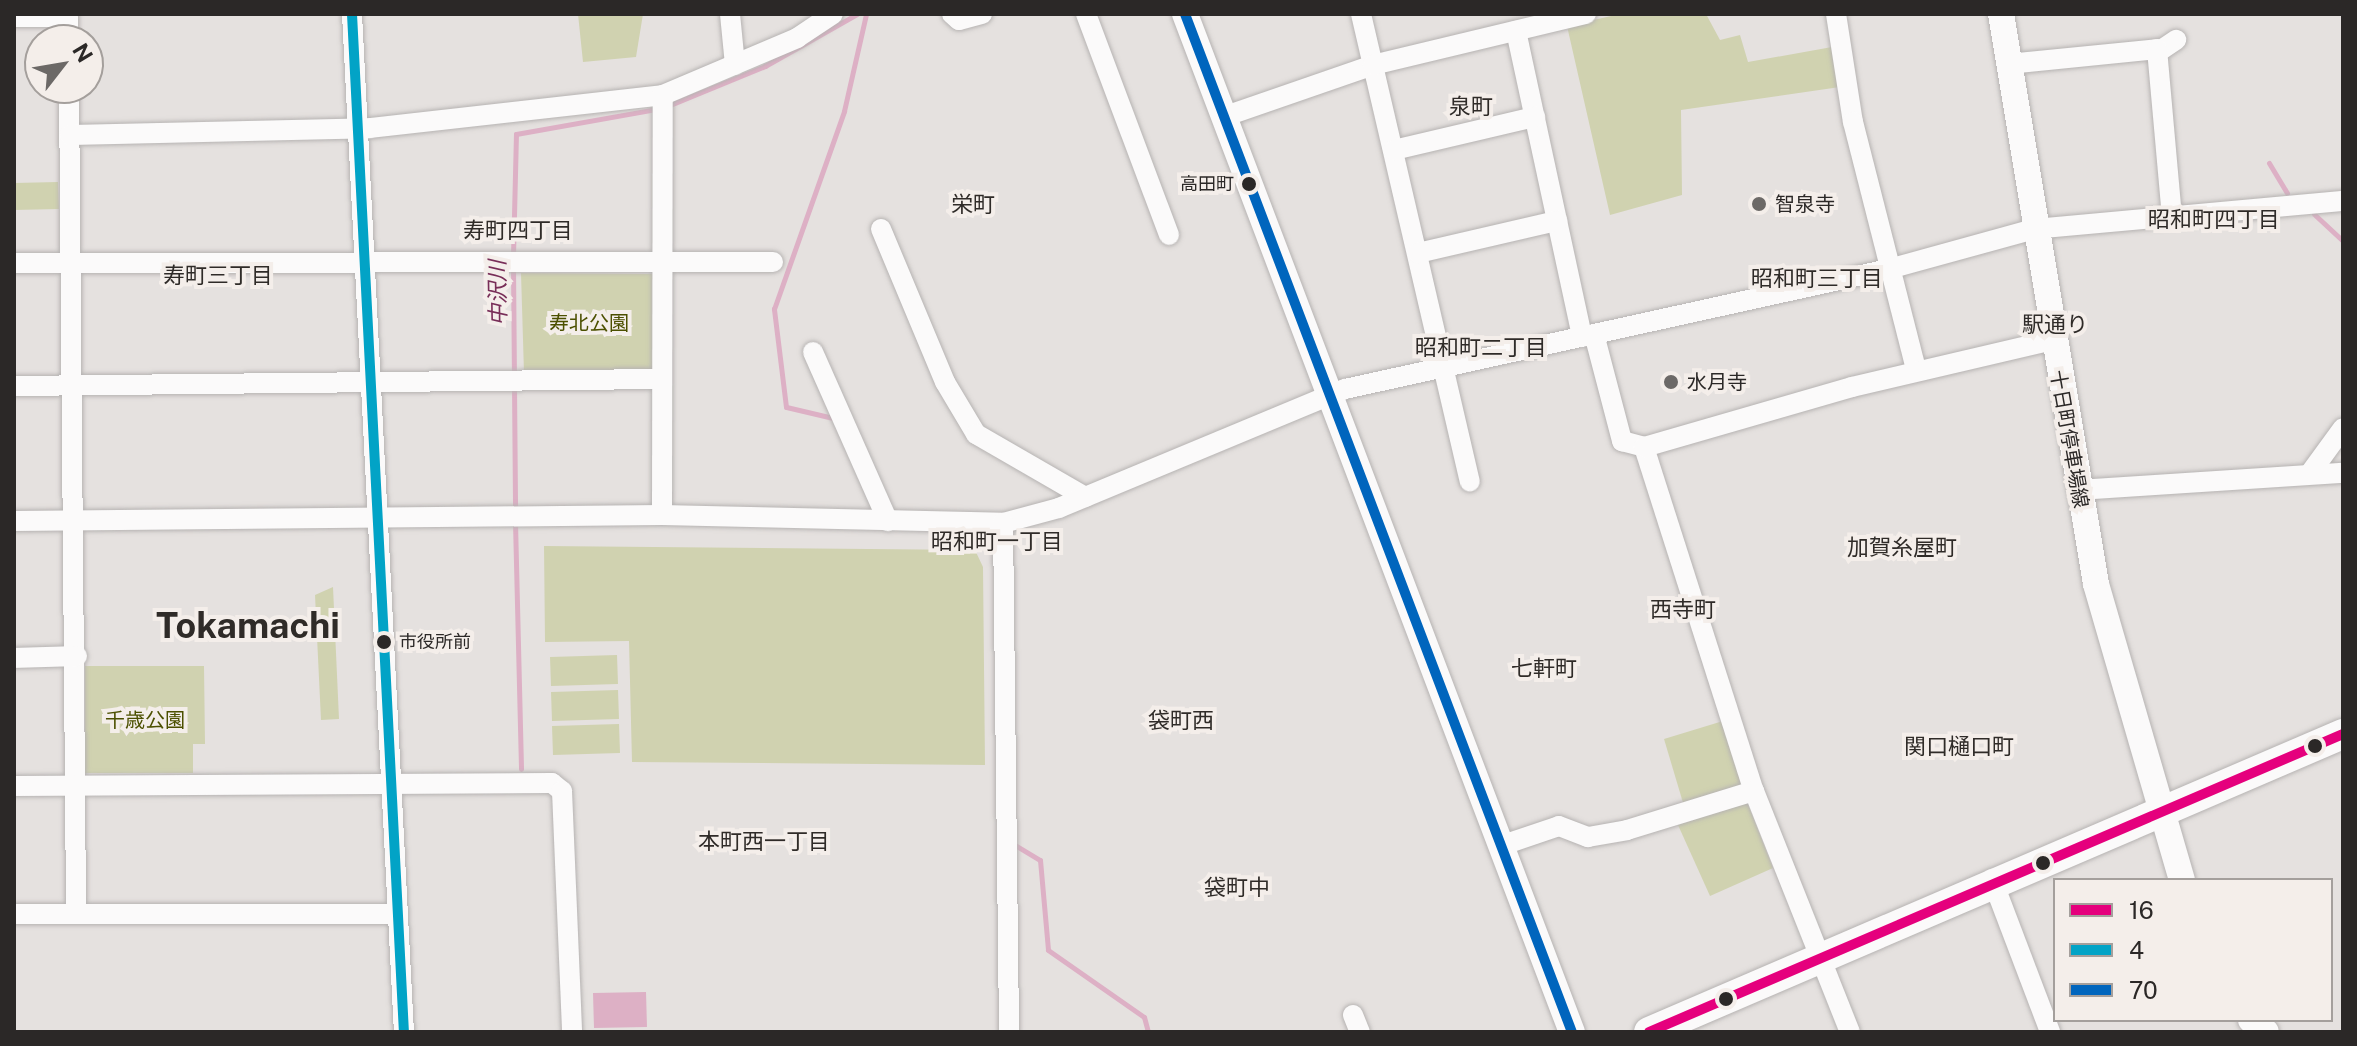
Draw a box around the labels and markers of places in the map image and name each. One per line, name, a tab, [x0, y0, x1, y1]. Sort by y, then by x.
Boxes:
place label: 高田町	[1180, 173, 1234, 195]
marker: 高田町	[1241, 176, 1257, 192]
place label: 智泉寺	[1775, 192, 1835, 216]
marker: 智泉寺	[1750, 195, 1768, 213]
place label: 水月寺	[1687, 370, 1747, 394]
marker: 水月寺	[1662, 373, 1680, 391]
place label: 市役所前	[399, 631, 471, 653]
marker: 市役所前	[376, 634, 392, 650]
unlabelled marker	[2307, 738, 2323, 754]
unlabelled marker	[2035, 855, 2051, 871]
unlabelled marker	[1718, 991, 1734, 1007]

